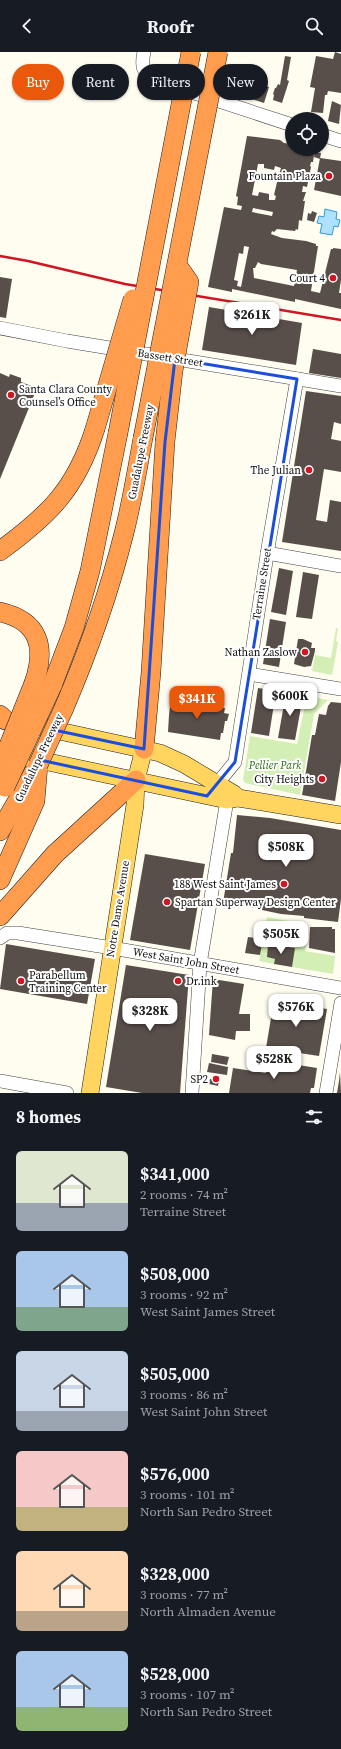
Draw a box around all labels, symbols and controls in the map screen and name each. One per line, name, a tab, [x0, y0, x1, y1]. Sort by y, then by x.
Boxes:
text: Roofr	[147, 14, 194, 39]
icon: back	[16, 15, 38, 37]
icon: search	[303, 15, 325, 37]
chip: Buy	[12, 64, 64, 100]
chip: Rent	[72, 64, 129, 100]
chip: Filters	[137, 64, 205, 100]
chip: New	[213, 64, 268, 100]
map controls	[285, 112, 329, 156]
button: locate	[285, 112, 329, 156]
place label: Fountain Plaza	[249, 169, 321, 184]
marker: Fountain Plaza	[324, 171, 334, 181]
place label: Court 4	[289, 271, 325, 286]
marker: Court 4	[328, 273, 338, 283]
pin: $261K	[224, 302, 280, 336]
text: $261K	[233, 306, 271, 323]
street label: Bassett Street	[136, 345, 204, 371]
place label: Santa Clara County Counsel’s Office	[19, 382, 112, 410]
marker: Santa Clara County Counsel’s Office	[6, 390, 16, 400]
street label: Guadalupe Freeway	[124, 403, 158, 501]
place label: The Julian	[251, 463, 301, 478]
marker: The Julian	[304, 465, 314, 475]
street label: Terraine Street	[249, 546, 275, 621]
place label: Nathan Zaslow	[224, 645, 298, 660]
marker: Nathan Zaslow	[300, 647, 310, 657]
pin: $600K	[262, 683, 318, 717]
pin: $341K	[169, 686, 225, 720]
text: $600K	[271, 687, 309, 704]
text: $341K	[178, 690, 216, 707]
street label: Guadalupe Freeway	[11, 711, 67, 805]
park label: Pellier Park	[248, 758, 302, 773]
place label: City Heights	[254, 772, 314, 787]
marker: City Heights	[317, 774, 327, 784]
pin: $508K	[258, 834, 314, 868]
text: $508K	[267, 838, 305, 855]
street label: Notre Dame Avenue	[103, 859, 133, 958]
place label: 188 West Saint James	[174, 877, 276, 892]
marker: 188 West Saint James	[279, 879, 289, 889]
place label: Spartan Superway Design Center	[175, 895, 336, 910]
marker: Spartan Superway Design Center	[162, 897, 172, 907]
pin: $505K	[253, 921, 309, 955]
text: $505K	[262, 925, 300, 942]
street label: West Saint John Street	[132, 944, 241, 978]
place label: Parabellum Training Center	[29, 968, 107, 996]
place label: Dr.ink	[186, 974, 218, 989]
marker: Parabellum Training Center	[16, 976, 26, 986]
marker: Dr.ink	[173, 976, 183, 986]
pin: $576K	[268, 994, 324, 1028]
pin: $328K	[122, 998, 178, 1032]
text: $576K	[277, 998, 315, 1015]
text: $328K	[131, 1002, 169, 1019]
pin: $528K	[246, 1046, 302, 1080]
text: $528K	[255, 1050, 293, 1067]
place label: SP2	[190, 1072, 208, 1087]
marker: SP2	[211, 1074, 221, 1084]
text: 8 homes	[16, 1105, 81, 1129]
icon: filters	[303, 1106, 325, 1128]
text: $341,000	[140, 1162, 210, 1186]
icon: home	[48, 1167, 96, 1215]
text: 2 rooms · 74 m²	[140, 1186, 228, 1203]
text: Terraine Street	[140, 1203, 226, 1220]
text: $508,000	[140, 1262, 210, 1286]
icon: home	[48, 1267, 96, 1315]
text: 3 rooms · 92 m²	[140, 1286, 228, 1303]
text: West Saint James Street	[140, 1303, 275, 1320]
text: $505,000	[140, 1362, 210, 1386]
icon: home	[48, 1367, 96, 1415]
text: 3 rooms · 86 m²	[140, 1386, 228, 1403]
text: West Saint John Street	[140, 1403, 267, 1420]
text: $576,000	[140, 1462, 210, 1486]
icon: home	[48, 1467, 96, 1515]
text: 3 rooms · 101 m²	[140, 1486, 235, 1503]
text: North San Pedro Street	[140, 1503, 272, 1520]
text: $328,000	[140, 1562, 210, 1586]
icon: home	[48, 1567, 96, 1615]
text: 3 rooms · 77 m²	[140, 1586, 228, 1603]
text: North Almaden Avenue	[140, 1603, 276, 1620]
text: $528,000	[140, 1662, 210, 1686]
icon: home	[48, 1667, 96, 1715]
text: 3 rooms · 107 m²	[140, 1686, 235, 1703]
text: North San Pedro Street	[140, 1703, 272, 1720]

